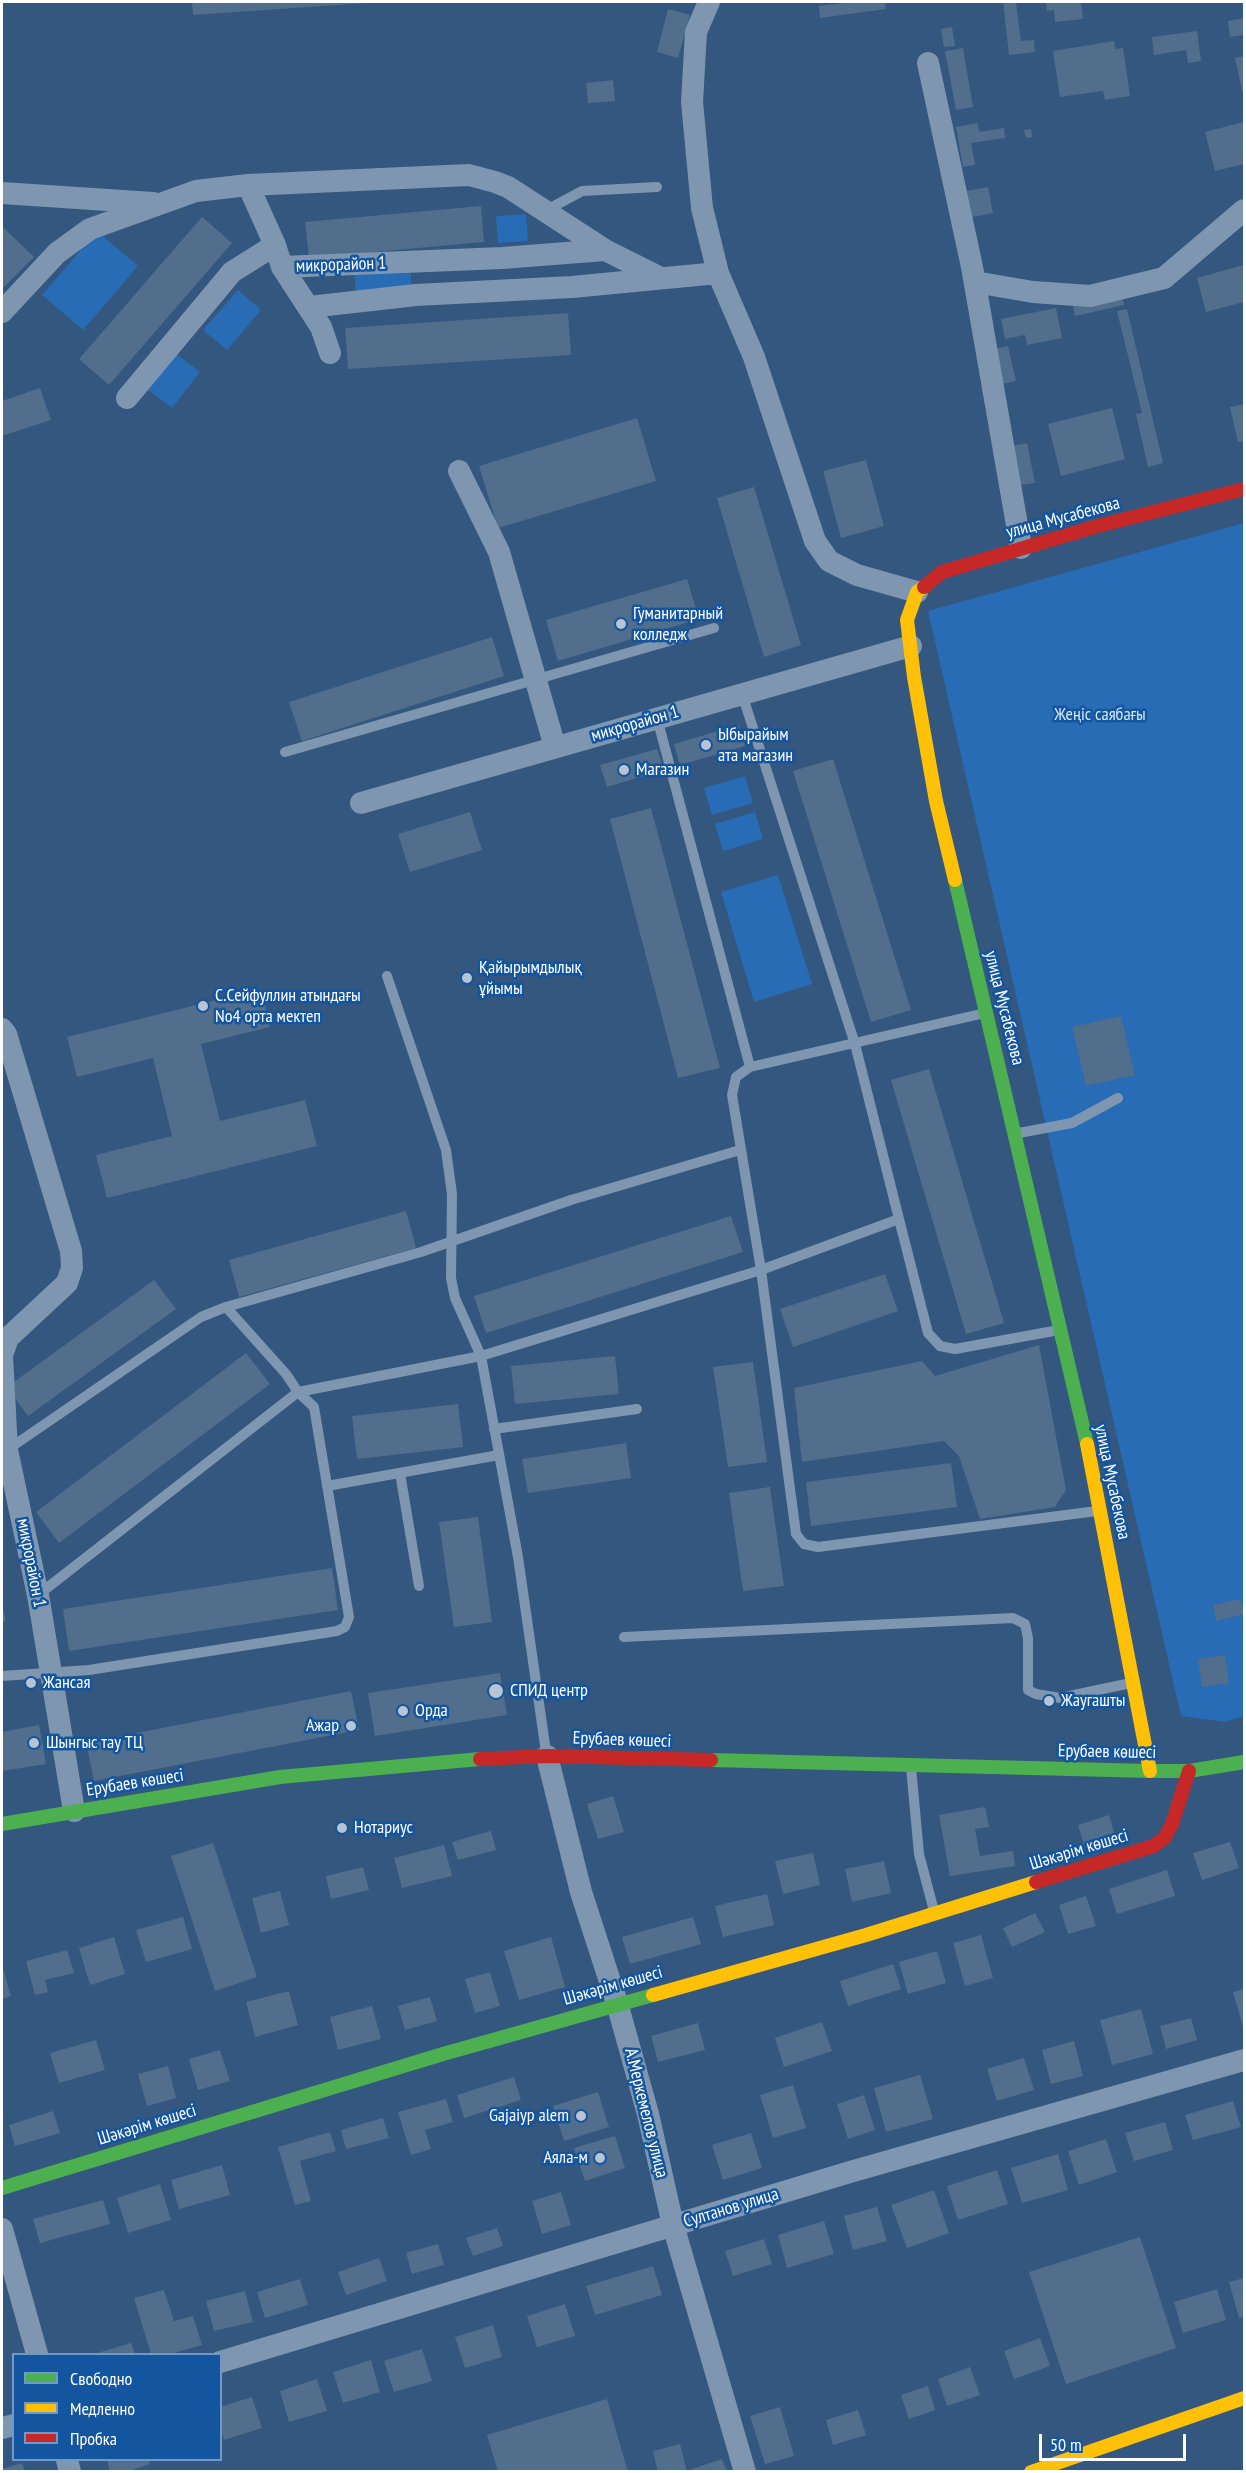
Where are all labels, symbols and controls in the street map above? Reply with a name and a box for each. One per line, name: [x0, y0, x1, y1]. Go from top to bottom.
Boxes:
street label: микрорайон 1: [295, 253, 387, 277]
street label: улица Мусабекова: [1004, 492, 1122, 544]
place label: Гуманитарный колледж: [633, 603, 723, 646]
marker: Гуманитарный колледж: [614, 617, 628, 631]
street label: микрорайон 1: [589, 701, 681, 747]
park label: Жеңіс саябағы: [1054, 704, 1146, 726]
place label: Ыбырайым ата магазин: [718, 724, 793, 766]
marker: Ыбырайым ата магазин: [699, 738, 713, 752]
place label: Магазин: [636, 759, 689, 781]
marker: Магазин: [617, 763, 631, 777]
street label: улица Мусабекова: [979, 949, 1029, 1067]
place label: Қайырымдылық ұйымы: [479, 957, 582, 1000]
marker: Қайырымдылық ұйымы: [460, 971, 474, 985]
place label: С.Сейфуллин атындағы No4 орта мектеп: [215, 985, 361, 1028]
marker: С.Сейфуллин атындағы No4 орта мектеп: [196, 999, 210, 1013]
street label: улица Мусабекова: [1089, 1423, 1135, 1541]
street label: микрорайон 1: [12, 1517, 50, 1609]
place label: Жансая: [43, 1672, 90, 1694]
marker: Жансая: [24, 1676, 38, 1690]
place label: СПИД центр: [510, 1680, 588, 1702]
marker: СПИД центр: [487, 1682, 505, 1700]
place label: Жаугашты: [1061, 1690, 1125, 1712]
marker: Жаугашты: [1042, 1694, 1056, 1708]
place label: Орда: [415, 1700, 448, 1722]
marker: Орда: [396, 1704, 410, 1718]
place label: Ажар: [306, 1715, 339, 1737]
marker: Ажар: [344, 1719, 358, 1733]
street label: Ерубаев көшесі: [572, 1727, 672, 1753]
place label: Шынгыс тау ТЦ: [46, 1732, 143, 1754]
marker: Шынгыс тау ТЦ: [27, 1736, 41, 1750]
street label: Ерубаев көшесі: [1058, 1740, 1156, 1764]
street label: Ерубаев көшесі: [85, 1765, 185, 1801]
place label: Нотариус: [354, 1817, 413, 1839]
marker: Нотариус: [335, 1821, 349, 1835]
street label: Шәкәрім көшесі: [1027, 1825, 1131, 1875]
street label: Шәкәрім көшесі: [561, 1962, 665, 2010]
street label: А.Меркемелов улица: [619, 2046, 673, 2180]
street label: Шәкәрім көшесі: [95, 2100, 199, 2150]
place label: Gajaiyp alem: [489, 2105, 569, 2127]
marker: Gajaiyp alem: [574, 2109, 588, 2123]
place label: Аяла-м: [543, 2147, 588, 2169]
marker: Аяла-м: [593, 2151, 607, 2165]
street label: Султанов улица: [681, 2183, 781, 2233]
legend: [12, 2353, 222, 2461]
text: Свободно: [70, 2367, 132, 2390]
text: Медленно: [70, 2397, 135, 2420]
scale bar: [1042, 2422, 1189, 2460]
text: Пробка: [70, 2427, 117, 2450]
text: 50 m: [1050, 2433, 1082, 2456]

